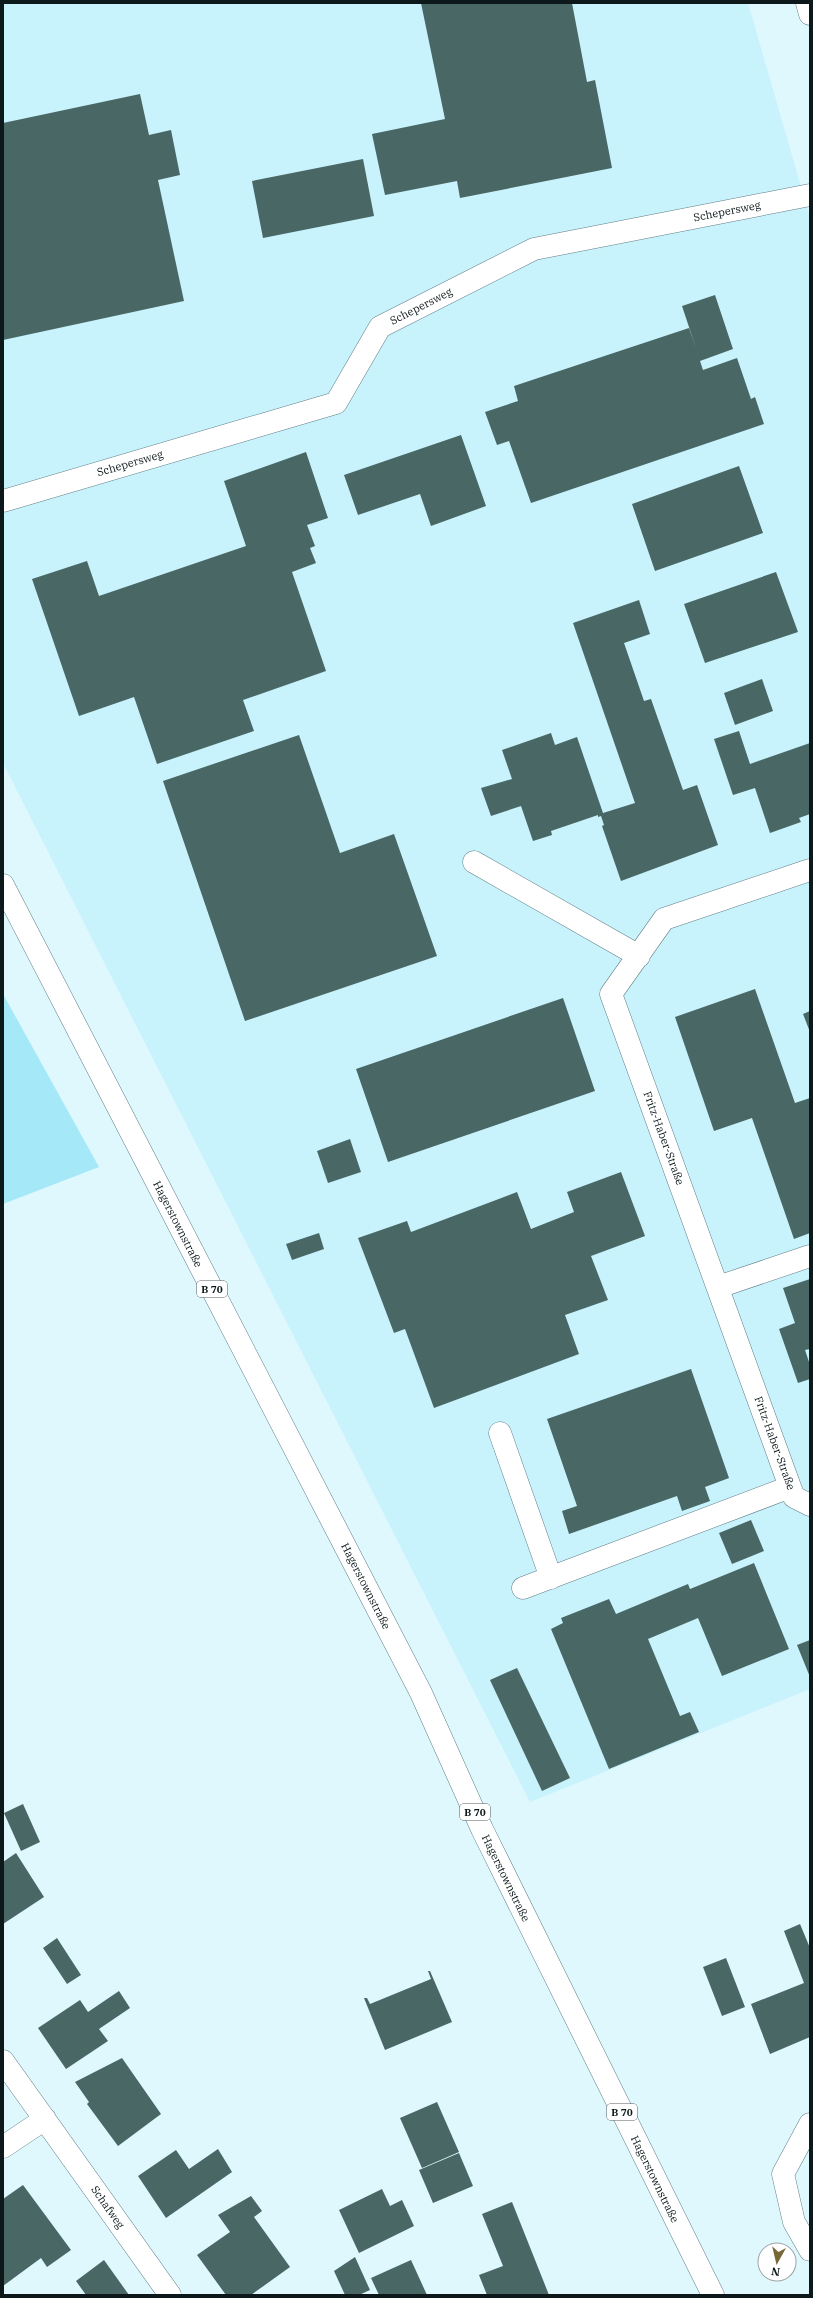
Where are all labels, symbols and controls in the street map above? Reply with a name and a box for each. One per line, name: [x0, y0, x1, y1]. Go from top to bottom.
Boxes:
street label: Schepersweg: [692, 198, 762, 224]
street label: Schepersweg: [387, 284, 455, 328]
street label: Schepersweg: [95, 447, 165, 479]
street label: Fritz-Haber-Straße: [641, 1089, 687, 1187]
street label: Hagerstownstraße: [150, 1178, 206, 1270]
road number: B 70: [197, 1281, 227, 1297]
street label: Fritz-Haber-Straße: [752, 1394, 798, 1492]
street label: Hagerstownstraße: [338, 1540, 394, 1632]
road number: B 70: [460, 1804, 490, 1820]
street label: Hagerstownstraße: [479, 1832, 533, 1924]
road number: B 70: [607, 2104, 637, 2120]
street label: Hagerstownstraße: [628, 2133, 682, 2225]
street label: Schafweg: [88, 2183, 128, 2231]
north arrow: [757, 2242, 797, 2282]
text: N: [770, 2264, 781, 2279]

